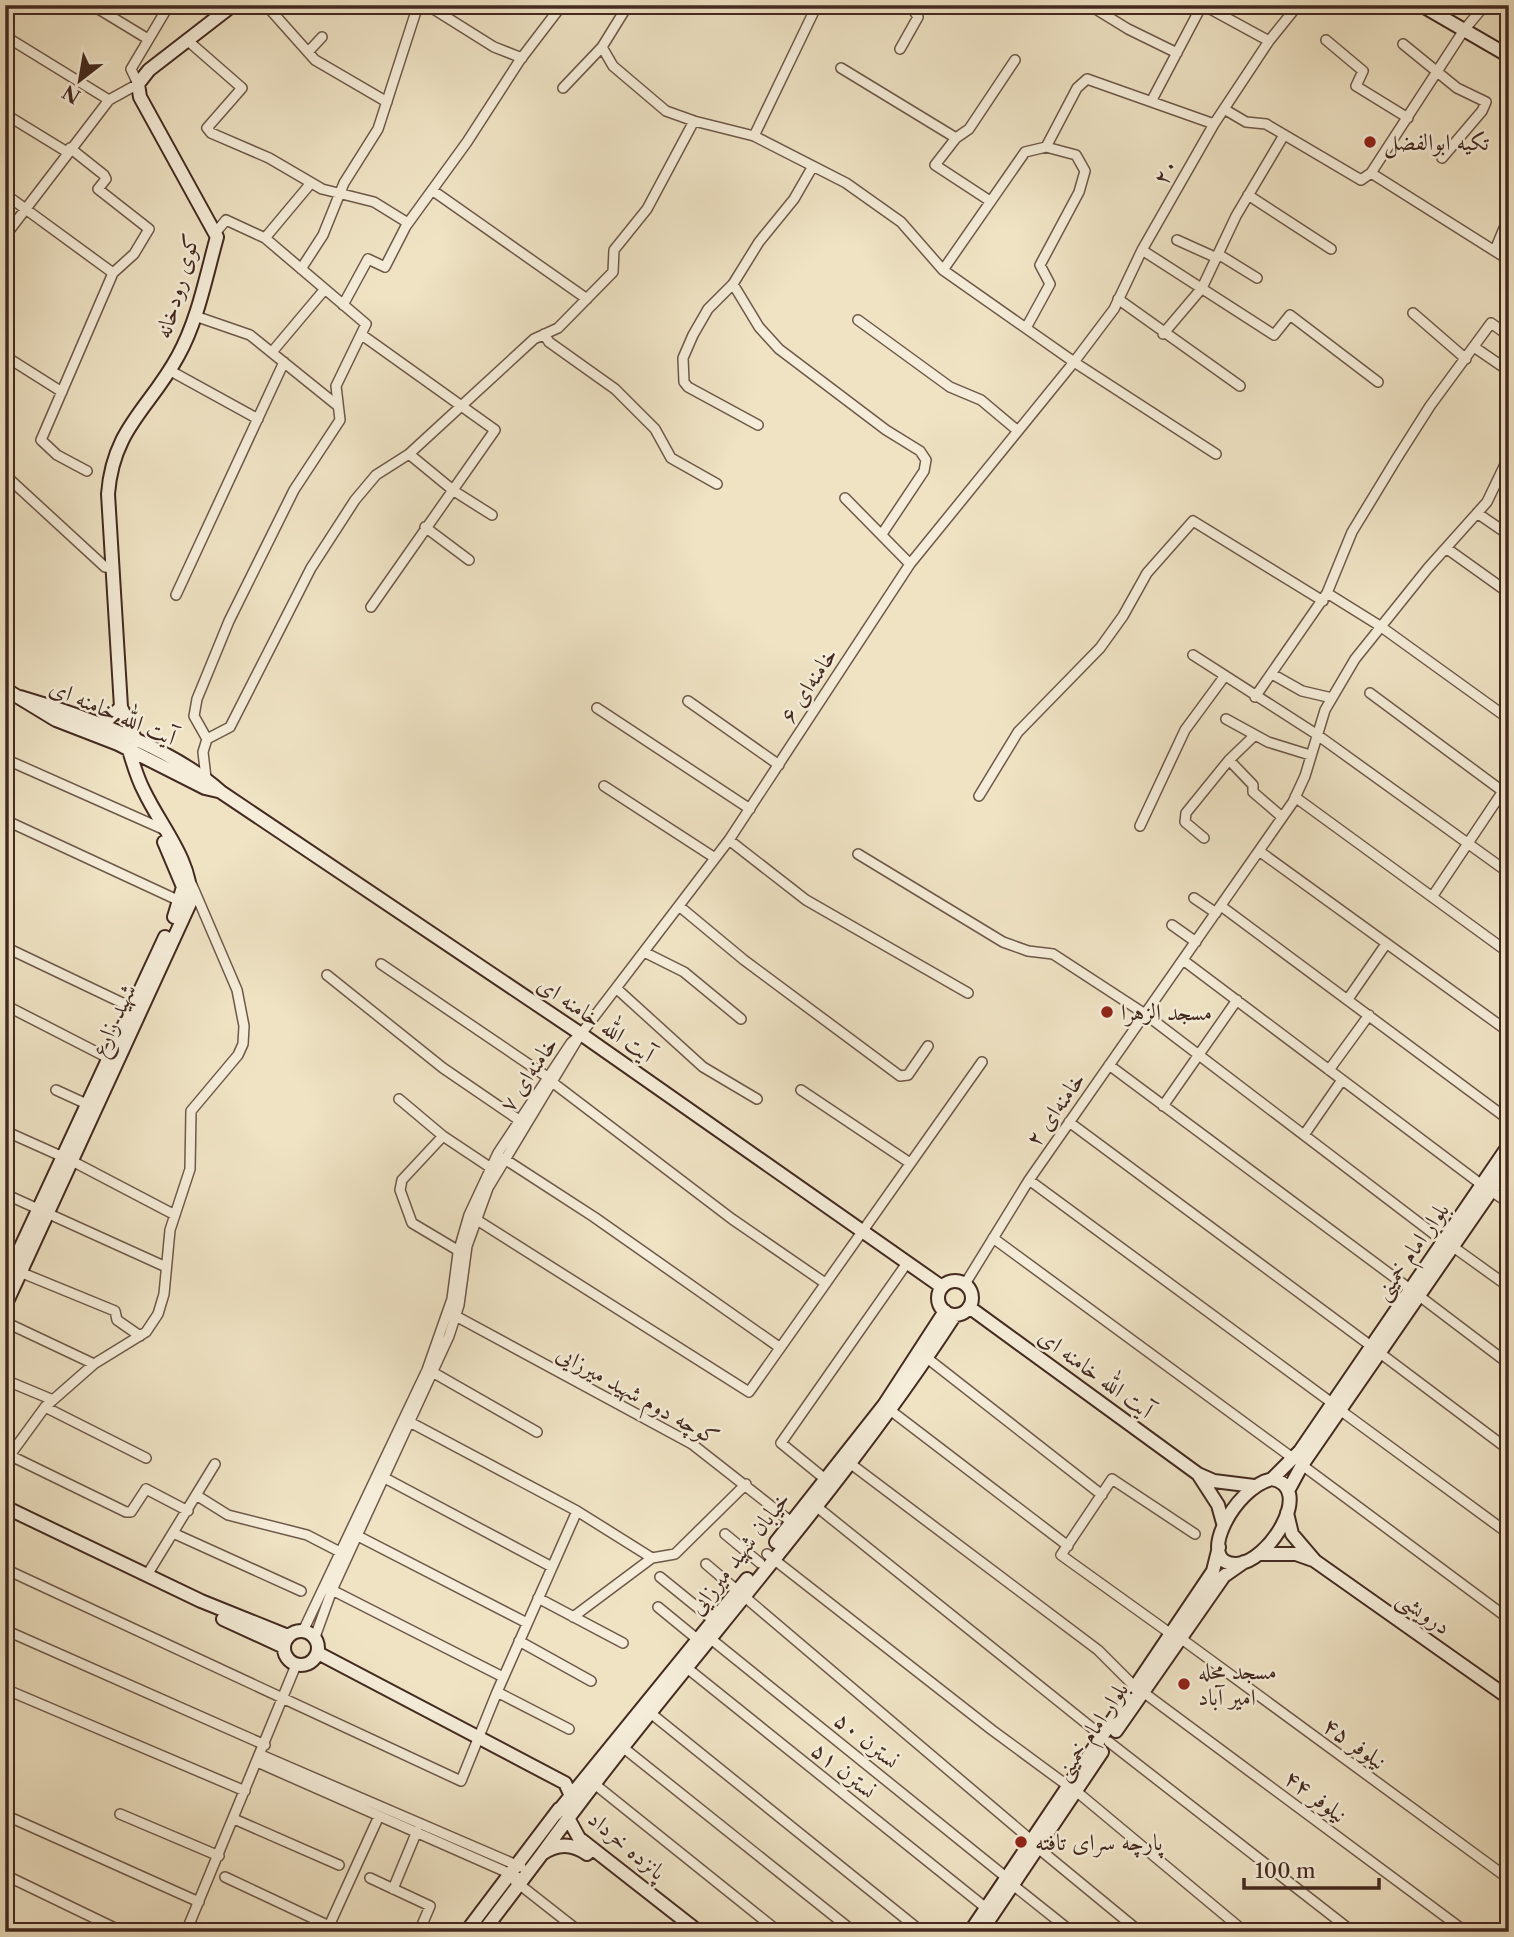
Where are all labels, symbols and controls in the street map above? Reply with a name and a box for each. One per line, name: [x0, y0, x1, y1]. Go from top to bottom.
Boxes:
north arrow: [46, 46, 116, 116]
text: N: [59, 80, 85, 108]
place label: تکیه ابوالفضل: [1384, 128, 1489, 159]
marker: تکیه ابوالفضل: [1362, 134, 1378, 150]
street label: ۲۰: [1146, 152, 1184, 190]
street label: کوی رودخانه: [149, 230, 206, 342]
street label: خامنه‌ای ۶: [773, 642, 843, 728]
street label: آیت الله خامنه ای: [45, 669, 185, 753]
street label: آیت الله خامنه ای: [532, 966, 664, 1071]
street label: شهید زارع: [84, 979, 147, 1063]
place label: مسجد الزهرا: [1121, 998, 1212, 1027]
marker: مسجد الزهرا: [1099, 1004, 1115, 1020]
street label: خامنه‌ای ۷: [493, 1031, 563, 1117]
street label: خامنه‌ای ۲: [1019, 1066, 1091, 1152]
street label: بلوار امام خمینی: [1367, 1197, 1460, 1309]
street label: آیت الله خامنه ای: [1033, 1319, 1164, 1427]
street label: کوچه دوم شهید میرزایی: [549, 1339, 724, 1457]
street label: خیابان شهید میرزایی: [682, 1486, 797, 1621]
street label: درویشی: [1390, 1584, 1456, 1643]
place label: مسجد محله امیر آباد: [1198, 1657, 1277, 1711]
street label: بلوار امام خمینی: [1048, 1676, 1139, 1789]
marker: مسجد محله امیر آباد: [1176, 1676, 1192, 1692]
street label: نسترن ۵۰: [829, 1705, 905, 1775]
street label: نیلوفر ۴۵: [1317, 1711, 1392, 1776]
street label: نسترن ۵۱: [806, 1735, 882, 1805]
street label: نیلوفر ۴۴: [1279, 1763, 1353, 1829]
street label: پانزده خرداد: [580, 1804, 673, 1889]
place label: پارچه سرای تافته: [1035, 1828, 1164, 1859]
marker: پارچه سرای تافته: [1013, 1834, 1029, 1850]
scale bar: [1244, 1846, 1379, 1890]
text: 100 m: [1255, 1858, 1316, 1883]

